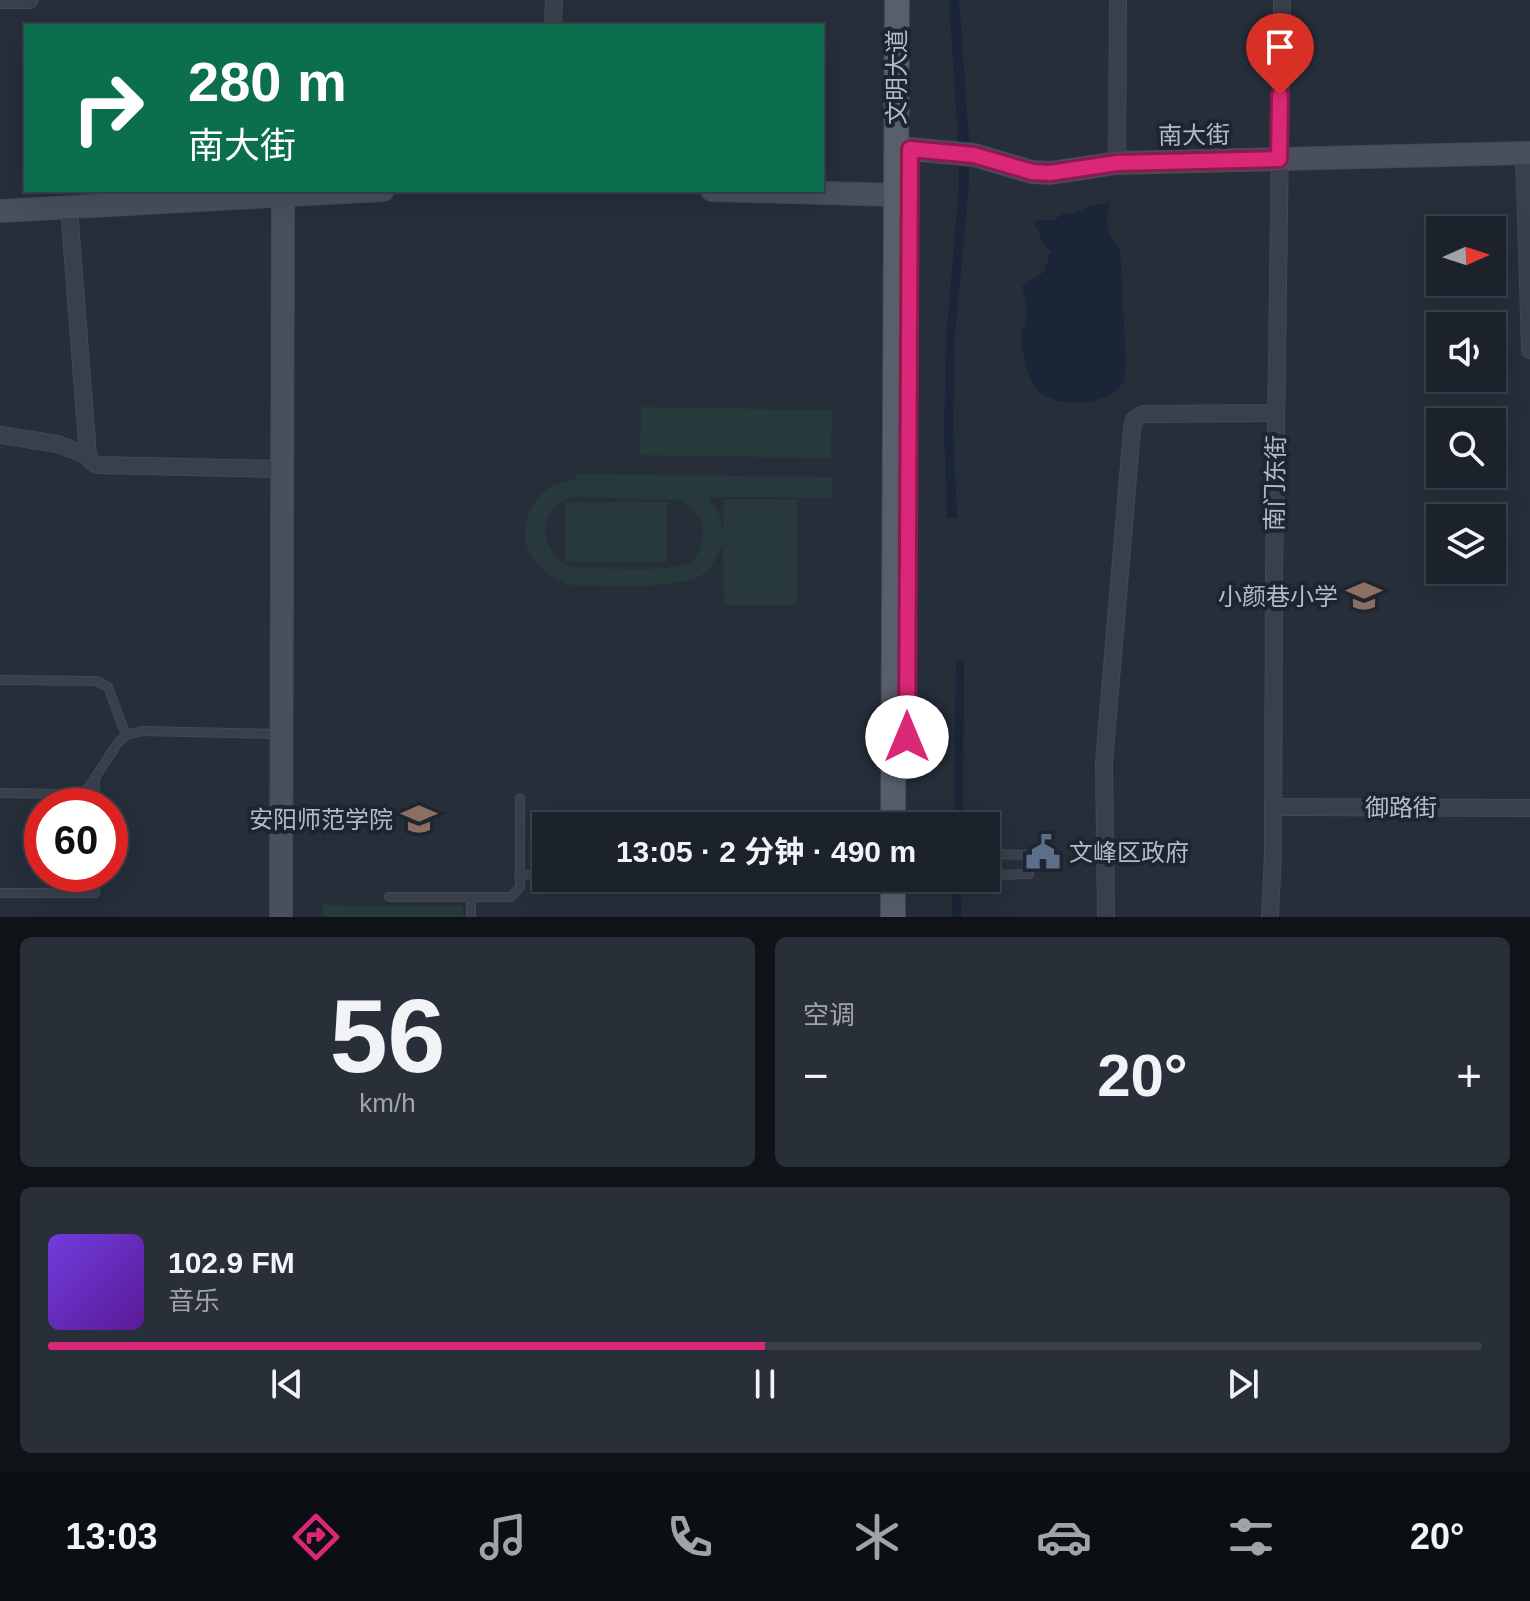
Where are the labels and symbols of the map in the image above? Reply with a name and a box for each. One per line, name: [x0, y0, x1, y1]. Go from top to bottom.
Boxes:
pin: [1246, 13, 1314, 95]
street label: 文明大道: [883, 29, 910, 125]
street label: 南大街: [1158, 121, 1230, 149]
north arrow: [1426, 216, 1506, 296]
street label: 南门东街: [1261, 435, 1289, 531]
school or university icon: 小颜巷小学: [1345, 577, 1383, 615]
place label: 小颜巷小学: [1218, 583, 1338, 610]
position arrow: [865, 695, 949, 779]
speed limit sign: 60: [24, 788, 128, 892]
street label: 御路街: [1365, 794, 1437, 821]
school or university icon: 安阳师范学院: [400, 800, 438, 838]
place label: 安阳师范学院: [249, 806, 393, 833]
public building icon: 文峰区政府: [1024, 833, 1062, 871]
place label: 文峰区政府: [1069, 839, 1189, 866]

